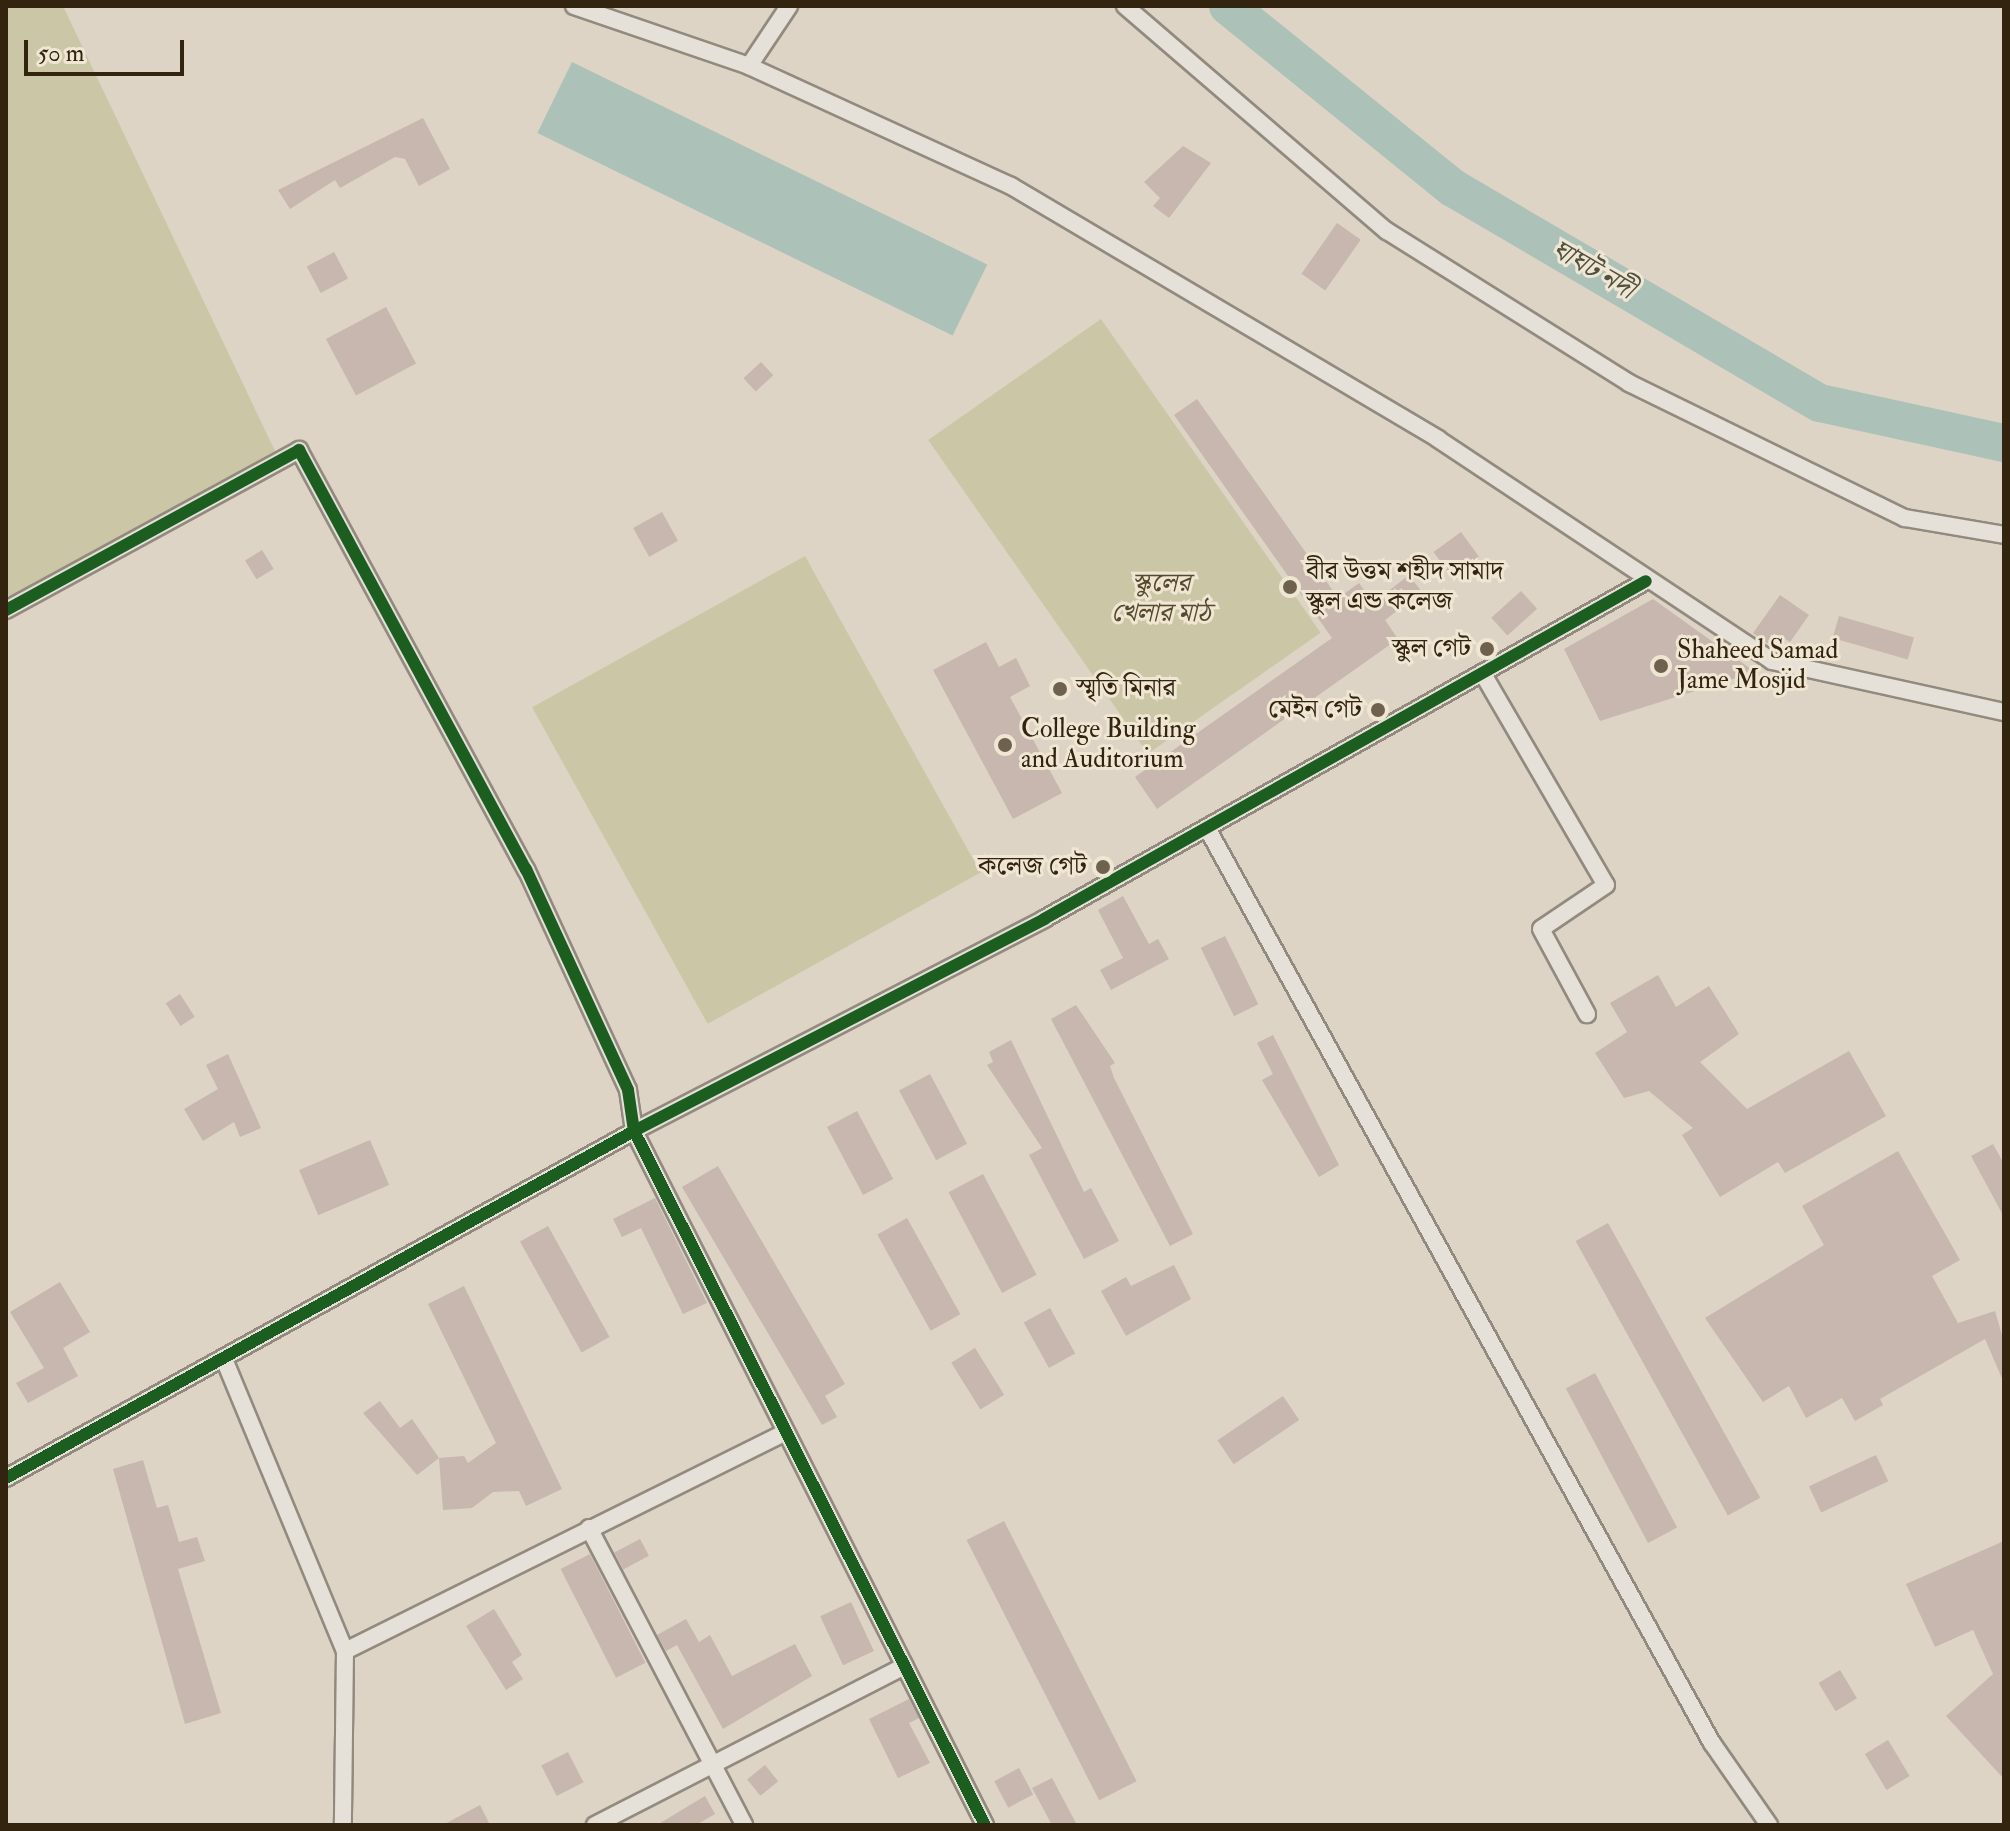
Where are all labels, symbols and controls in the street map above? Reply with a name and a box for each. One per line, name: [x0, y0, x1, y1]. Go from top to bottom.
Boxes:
scale bar: [28, 24, 188, 74]
text: 50 m: [38, 38, 84, 69]
water label: ঘাঘট নদী: [1546, 233, 1640, 307]
place label: বীর উত্তম শহীদ সামাদ স্কুল এন্ড কলেজ: [1306, 556, 1503, 618]
park label: স্কুলের খেলার মাঠ: [1111, 568, 1211, 630]
marker: বীর উত্তম শহীদ সামাদ স্কুল এন্ড কলেজ: [1281, 578, 1299, 596]
place label: স্কুল গেট: [1392, 633, 1471, 665]
place label: Shaheed Samad Jame Mosjid: [1677, 635, 1838, 696]
marker: স্কুল গেট: [1478, 640, 1496, 658]
marker: Shaheed Samad Jame Mosjid: [1652, 657, 1670, 675]
place label: স্মৃতি মিনার: [1076, 673, 1176, 705]
marker: স্মৃতি মিনার: [1051, 680, 1069, 698]
place label: মেইন গেট: [1268, 694, 1362, 726]
marker: মেইন গেট: [1369, 701, 1387, 719]
place label: College Building and Auditorium: [1021, 714, 1196, 776]
marker: College Building and Auditorium: [996, 736, 1014, 754]
place label: কলেজ গেট: [978, 851, 1087, 883]
marker: কলেজ গেট: [1094, 858, 1112, 876]

